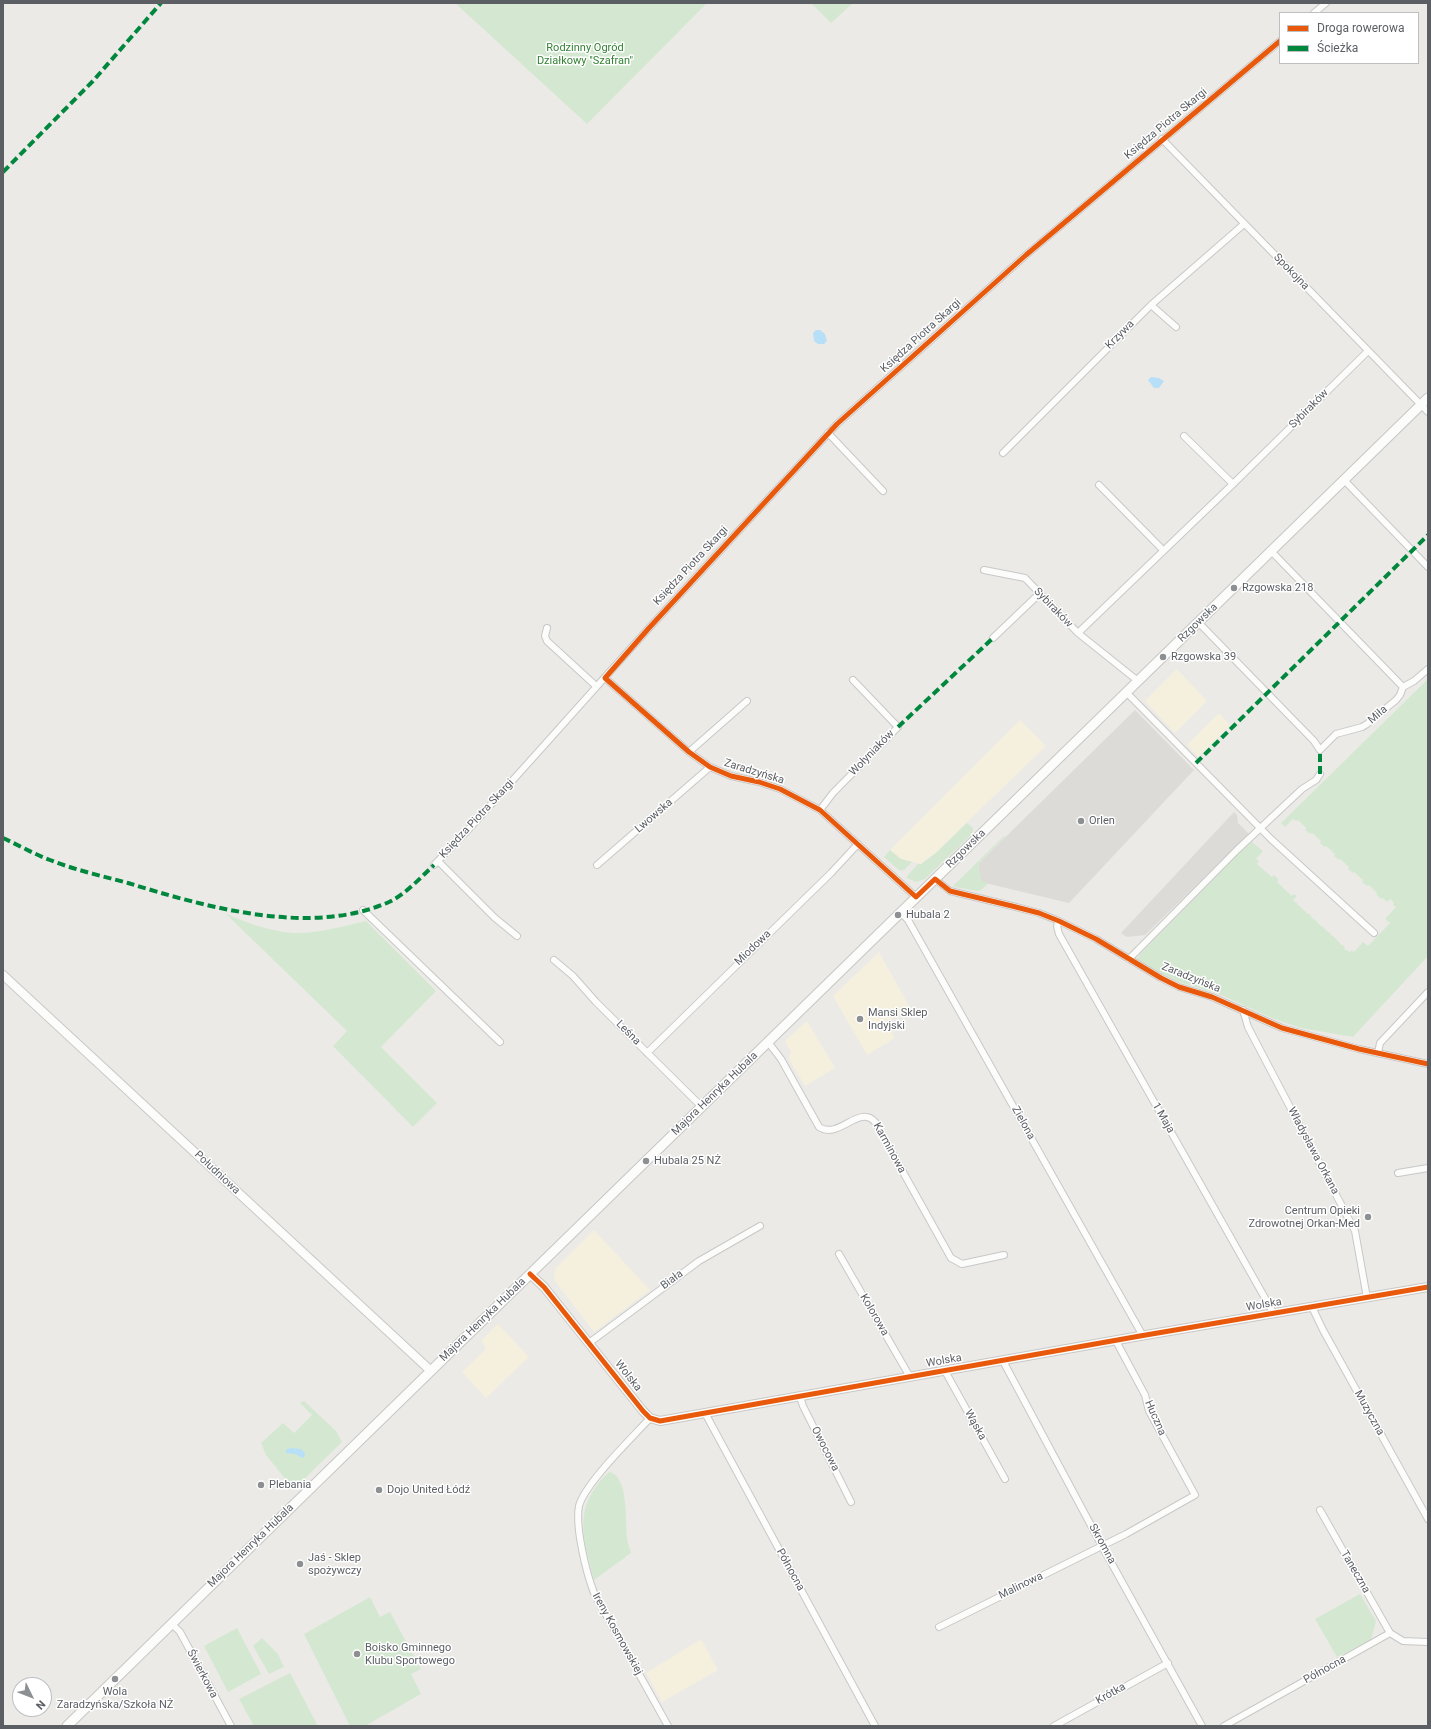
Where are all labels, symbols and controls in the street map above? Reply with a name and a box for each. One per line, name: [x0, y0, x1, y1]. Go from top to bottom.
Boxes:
legend: [1279, 12, 1419, 64]
text: Droga rowerowa: [1317, 21, 1404, 35]
park label: Rodzinny Ogród Działkowy "Szafran": [537, 41, 633, 67]
text: Ścieżka: [1317, 41, 1358, 55]
street label: Księdza Piotra Skargi: [1122, 86, 1210, 162]
street label: Spokojna: [1270, 251, 1312, 293]
street label: Księdza Piotra Skargi: [878, 296, 964, 376]
street label: Krzywa: [1103, 318, 1137, 352]
street label: Sybiraków: [1287, 387, 1331, 431]
street label: Księdza Piotra Skargi: [651, 524, 731, 608]
place label: Rzgowska 218: [1242, 581, 1313, 595]
marker: Rzgowska 218: [1229, 583, 1239, 593]
street label: Sybiraków: [1031, 585, 1075, 631]
street label: Rzgowska: [1175, 601, 1221, 645]
place label: Rzgowska 39: [1171, 650, 1236, 664]
marker: Rzgowska 39: [1158, 652, 1168, 662]
street label: Miła: [1366, 703, 1390, 727]
street label: Wołyniaków: [847, 727, 897, 779]
street label: Zaradzyńska: [722, 757, 786, 787]
street label: Księdza Piotra Skargi: [437, 777, 517, 861]
street label: Lwowska: [633, 796, 675, 836]
place label: Orlen: [1089, 814, 1115, 828]
marker: Orlen: [1076, 816, 1086, 826]
street label: Rzgowska: [943, 827, 989, 871]
place label: Hubala 2: [906, 908, 950, 922]
marker: Hubala 2: [893, 910, 903, 920]
street label: Miodowa: [732, 928, 774, 968]
street label: Zaradzyńska: [1160, 960, 1222, 996]
place label: Mansi Sklep Indyjski: [868, 1006, 928, 1032]
marker: Mansi Sklep Indyjski: [855, 1014, 865, 1024]
street label: Leśna: [613, 1018, 643, 1048]
street label: Majora Henryka Hubala: [669, 1049, 761, 1139]
street label: 1 Maja: [1149, 1100, 1177, 1136]
street label: Zielona: [1008, 1104, 1038, 1142]
street label: Władysława Orkana: [1284, 1105, 1342, 1197]
street label: Karminowa: [870, 1121, 908, 1175]
street label: Południowa: [191, 1149, 243, 1197]
place label: Hubala 25 NŻ: [654, 1154, 721, 1168]
marker: Hubala 25 NŻ: [641, 1156, 651, 1166]
place label: Centrum Opieki Zdrowotnej Orkan-Med: [1248, 1204, 1360, 1230]
marker: Centrum Opieki Zdrowotnej Orkan-Med: [1363, 1212, 1373, 1222]
street label: Biała: [658, 1267, 686, 1293]
street label: Majora Henryka Hubala: [437, 1275, 529, 1365]
street label: Kolorowa: [857, 1292, 891, 1338]
street label: Wolska: [1245, 1295, 1283, 1315]
street label: Wolska: [925, 1351, 963, 1371]
street label: Wolska: [612, 1358, 644, 1394]
street label: Muzyczna: [1351, 1388, 1387, 1438]
street label: Huczna: [1141, 1398, 1169, 1438]
street label: Wąska: [961, 1407, 989, 1443]
street label: Owocowa: [808, 1424, 842, 1474]
place label: Plebania: [269, 1478, 311, 1492]
marker: Plebania: [256, 1480, 266, 1490]
place label: Dojo United Łódź: [387, 1483, 470, 1497]
marker: Dojo United Łódź: [374, 1485, 384, 1495]
street label: Majora Henryka Hubala: [205, 1501, 297, 1591]
street label: Skromna: [1086, 1522, 1118, 1566]
street label: Północna: [773, 1547, 807, 1593]
street label: Taneczna: [1338, 1548, 1372, 1596]
place label: Jaś - Sklep spożywczy: [308, 1551, 361, 1577]
marker: Jaś - Sklep spożywczy: [295, 1559, 305, 1569]
street label: Malinowa: [997, 1570, 1045, 1602]
street label: Ireny Kosmowskiej: [589, 1591, 645, 1677]
place label: Boisko Gminnego Klubu Sportowego: [365, 1641, 455, 1667]
street label: Świerkowa: [184, 1647, 220, 1701]
marker: Boisko Gminnego Klubu Sportowego: [352, 1649, 362, 1659]
street label: Północna: [1302, 1653, 1348, 1687]
marker: Wola Zaradzyńska/Szkoła NŻ: [110, 1674, 120, 1684]
north arrow: [12, 1677, 52, 1717]
street label: Krótka: [1094, 1680, 1128, 1708]
place label: Wola Zaradzyńska/Szkoła NŻ: [57, 1685, 173, 1711]
text: N: [33, 1698, 48, 1712]

